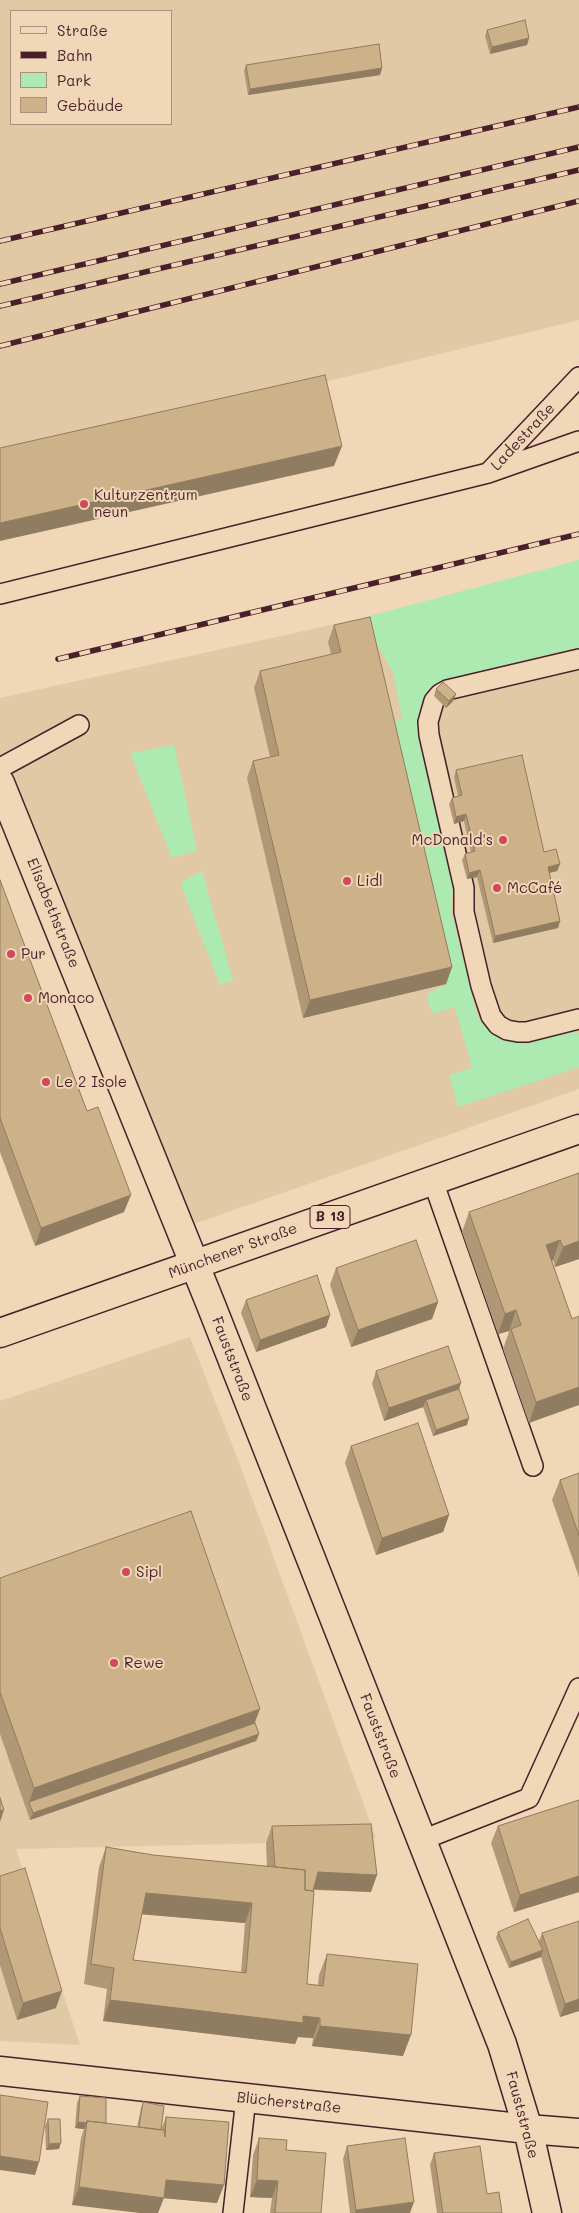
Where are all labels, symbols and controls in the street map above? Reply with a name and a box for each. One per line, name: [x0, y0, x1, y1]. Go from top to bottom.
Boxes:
legend: [10, 10, 172, 125]
text: Straße: [57, 20, 108, 40]
text: Bahn: [57, 45, 92, 65]
text: Park: [57, 70, 91, 90]
text: Gebäude: [57, 95, 123, 115]
street label: Ladestraße: [487, 400, 559, 474]
place label: Kulturzentrum neun: [94, 486, 198, 521]
marker: Kulturzentrum neun: [78, 498, 90, 510]
place label: McDonald's: [411, 831, 493, 849]
marker: McDonald's: [497, 834, 509, 846]
street label: Elisabethstraße: [23, 855, 83, 971]
place label: Lidl: [357, 872, 383, 890]
marker: Lidl: [341, 875, 353, 887]
place label: McCafé: [507, 879, 562, 897]
marker: McCafé: [491, 882, 503, 894]
place label: Pur: [21, 945, 46, 963]
marker: Pur: [5, 948, 17, 960]
place label: Monaco: [38, 989, 94, 1007]
marker: Monaco: [22, 992, 34, 1004]
place label: Le 2 Isole: [56, 1073, 127, 1091]
marker: Le 2 Isole: [40, 1076, 52, 1088]
road number: B 13: [310, 1206, 350, 1228]
street label: Münchener Straße: [166, 1219, 300, 1283]
street label: Fauststraße: [208, 1314, 256, 1404]
place label: Sipl: [136, 1563, 162, 1581]
marker: Sipl: [120, 1566, 132, 1578]
place label: Rewe: [124, 1654, 164, 1672]
marker: Rewe: [108, 1657, 120, 1669]
street label: Fauststraße: [356, 1691, 404, 1781]
street label: Fauststraße: [502, 2070, 542, 2160]
street label: Blücherstraße: [236, 2089, 342, 2117]

